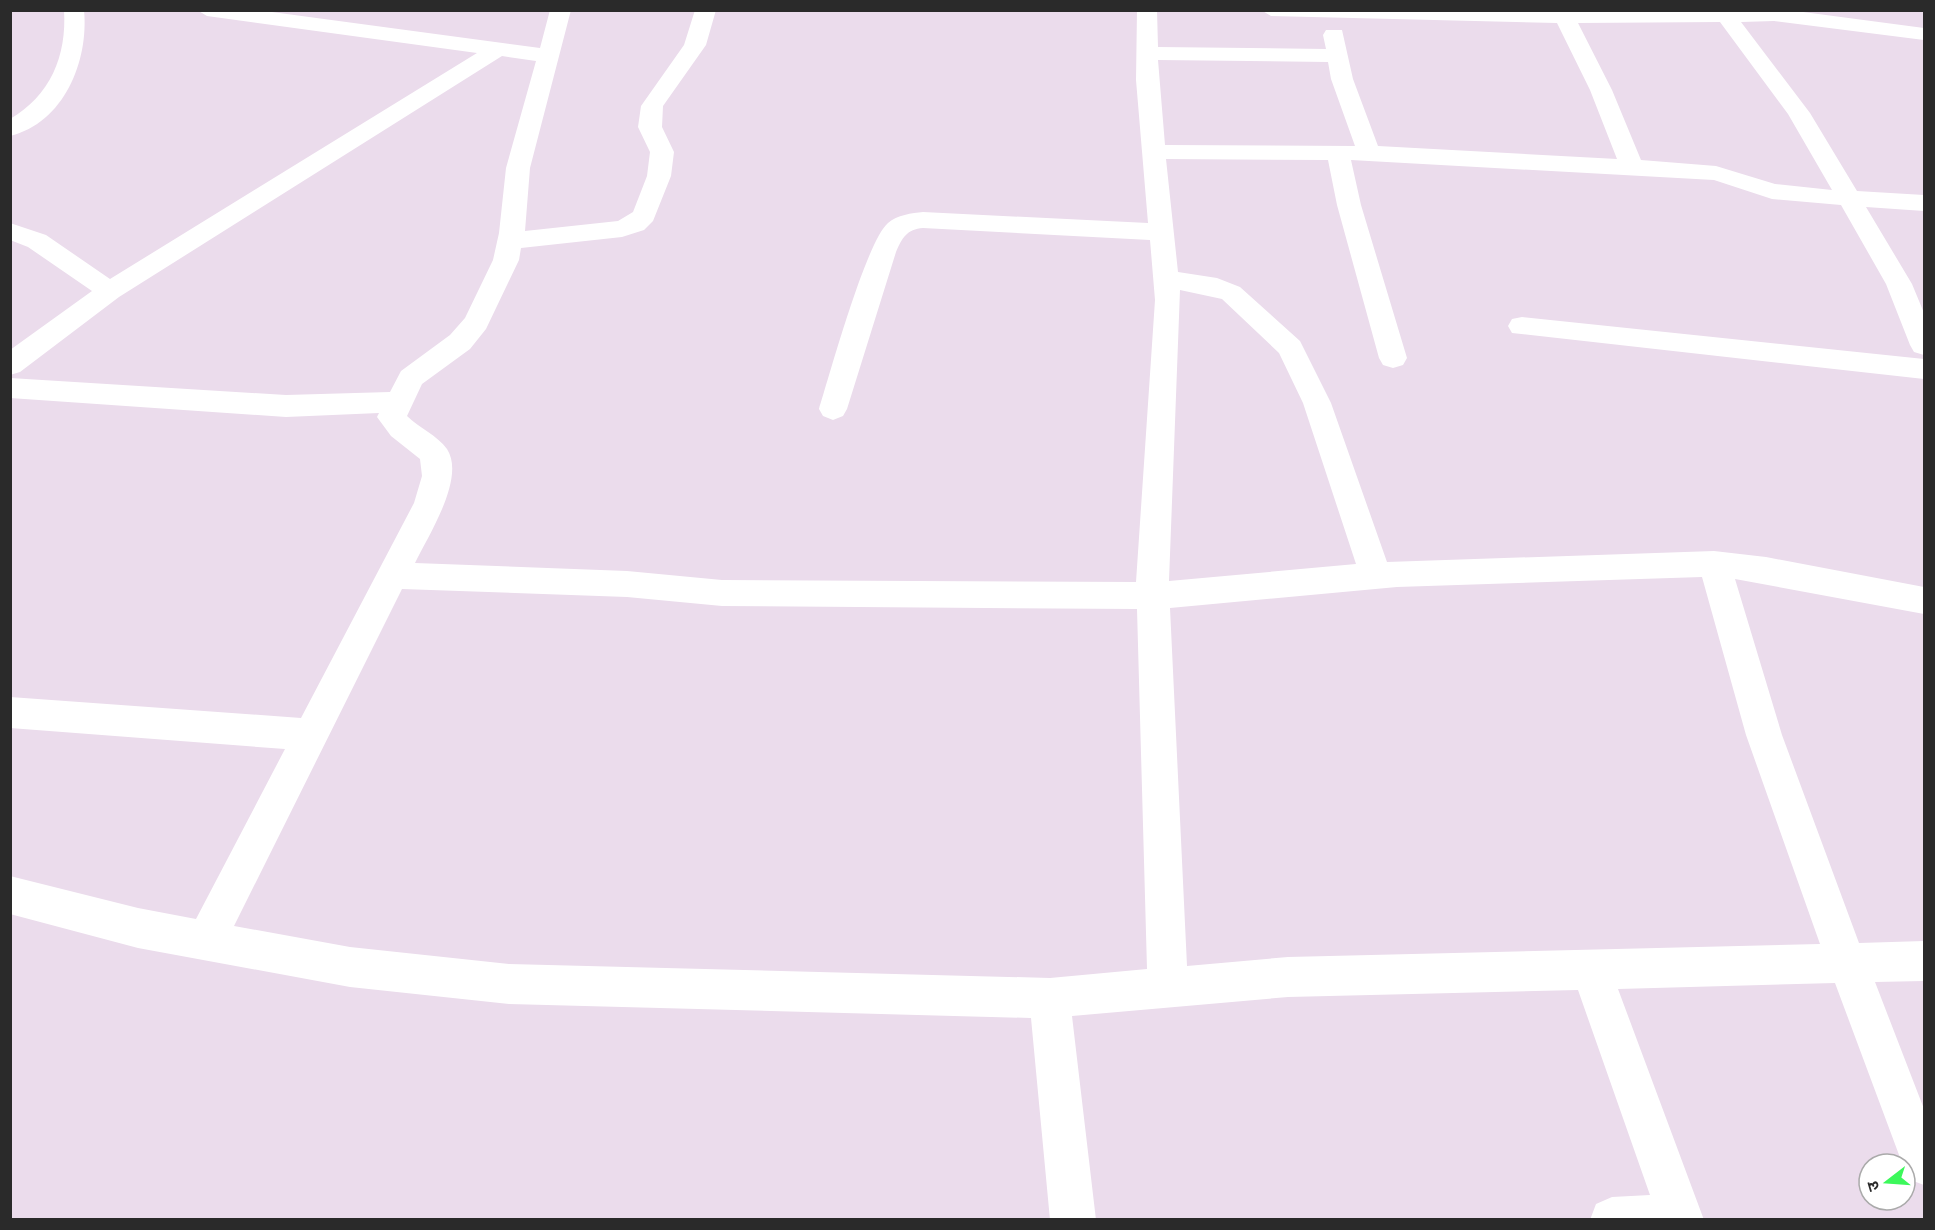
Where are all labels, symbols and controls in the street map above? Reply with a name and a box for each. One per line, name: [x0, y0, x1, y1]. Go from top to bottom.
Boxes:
north arrow: [1857, 1152, 1917, 1212]
text: उ: [1862, 1179, 1883, 1193]

